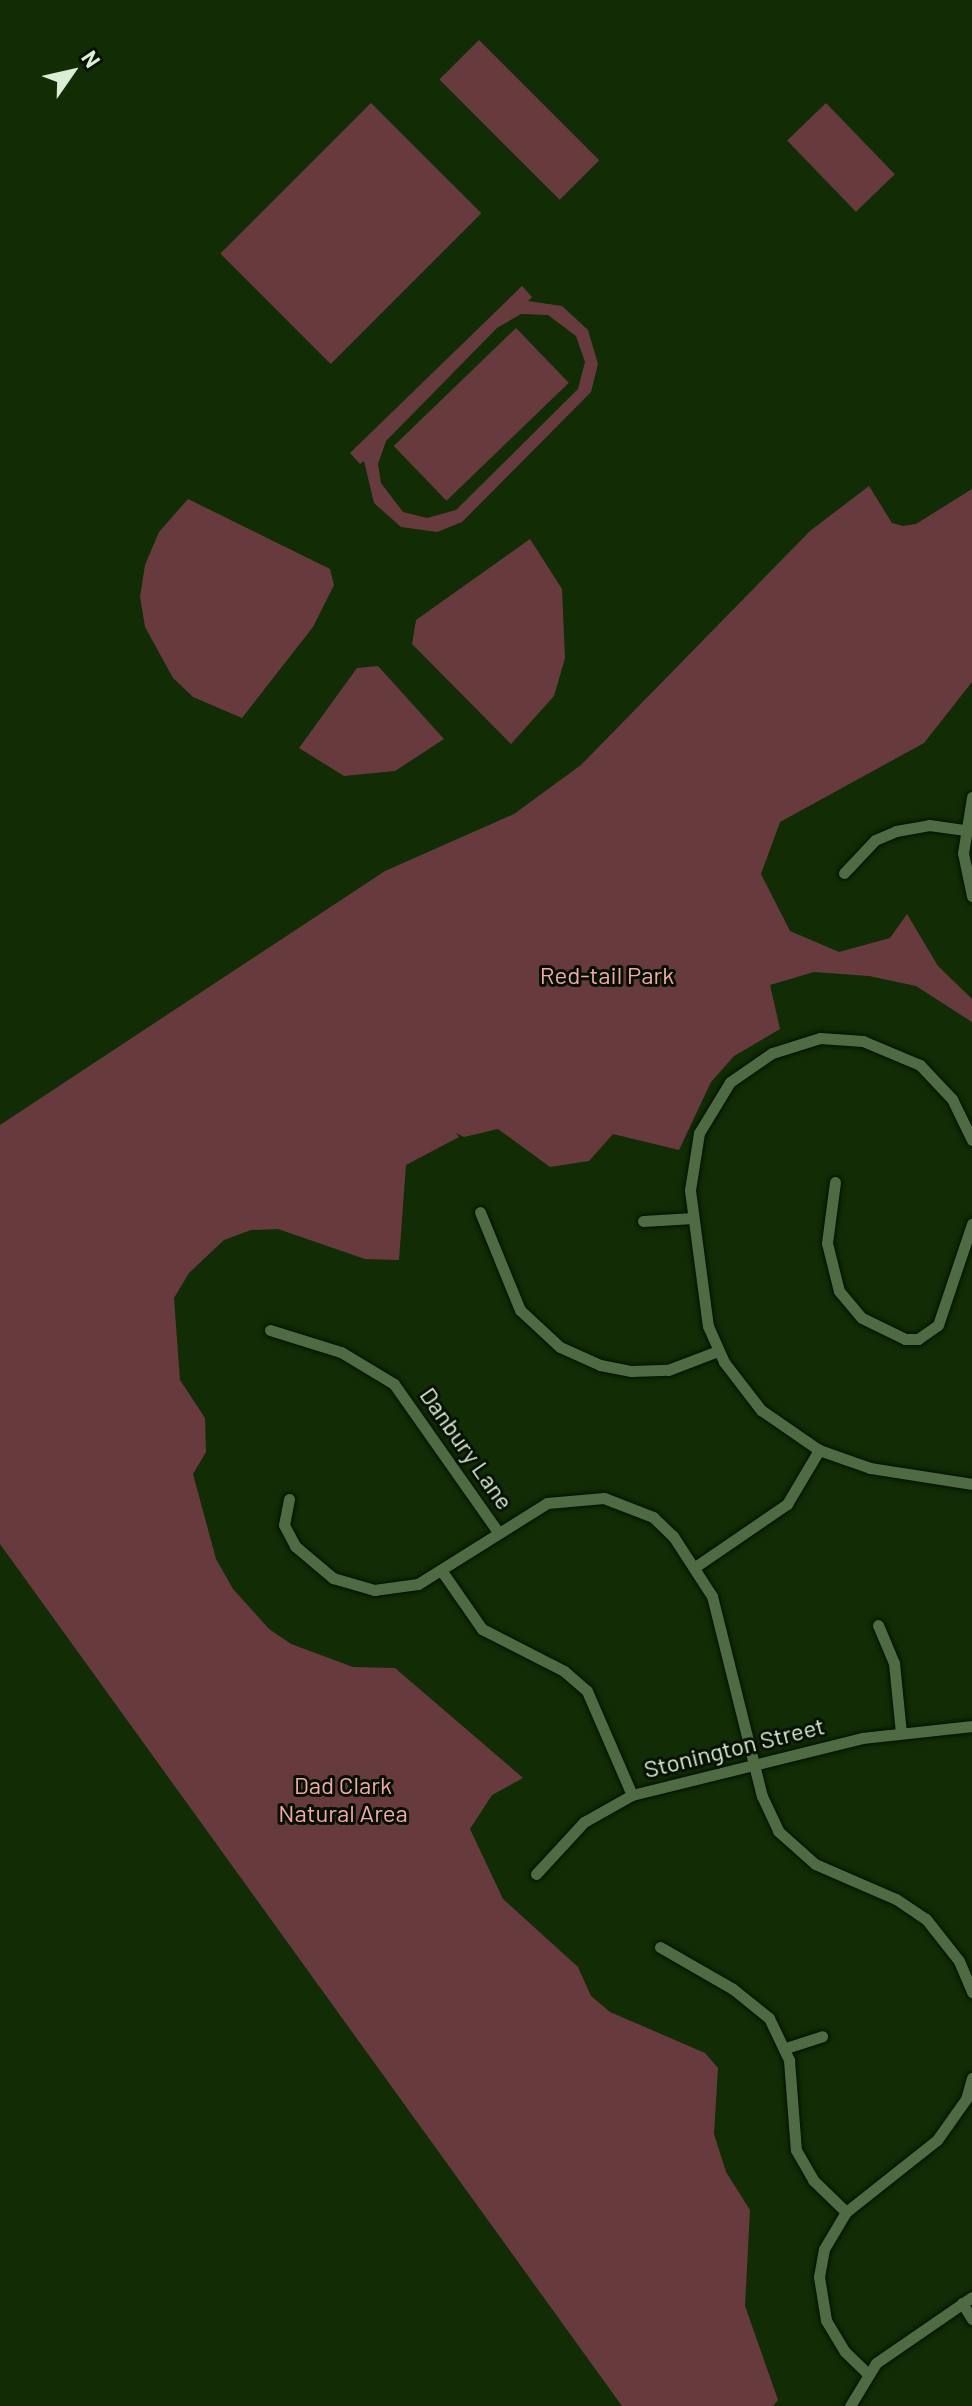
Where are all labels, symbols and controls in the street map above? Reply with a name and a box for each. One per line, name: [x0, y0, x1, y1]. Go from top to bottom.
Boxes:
north arrow: [32, 32, 112, 112]
text: N: [77, 45, 107, 72]
park label: Red-tail Park: [540, 961, 674, 989]
street label: Danbury Lane: [414, 1381, 520, 1515]
street label: Stonington Street: [641, 1711, 827, 1783]
park label: Dad Clark Natural Area: [278, 1771, 408, 1827]

